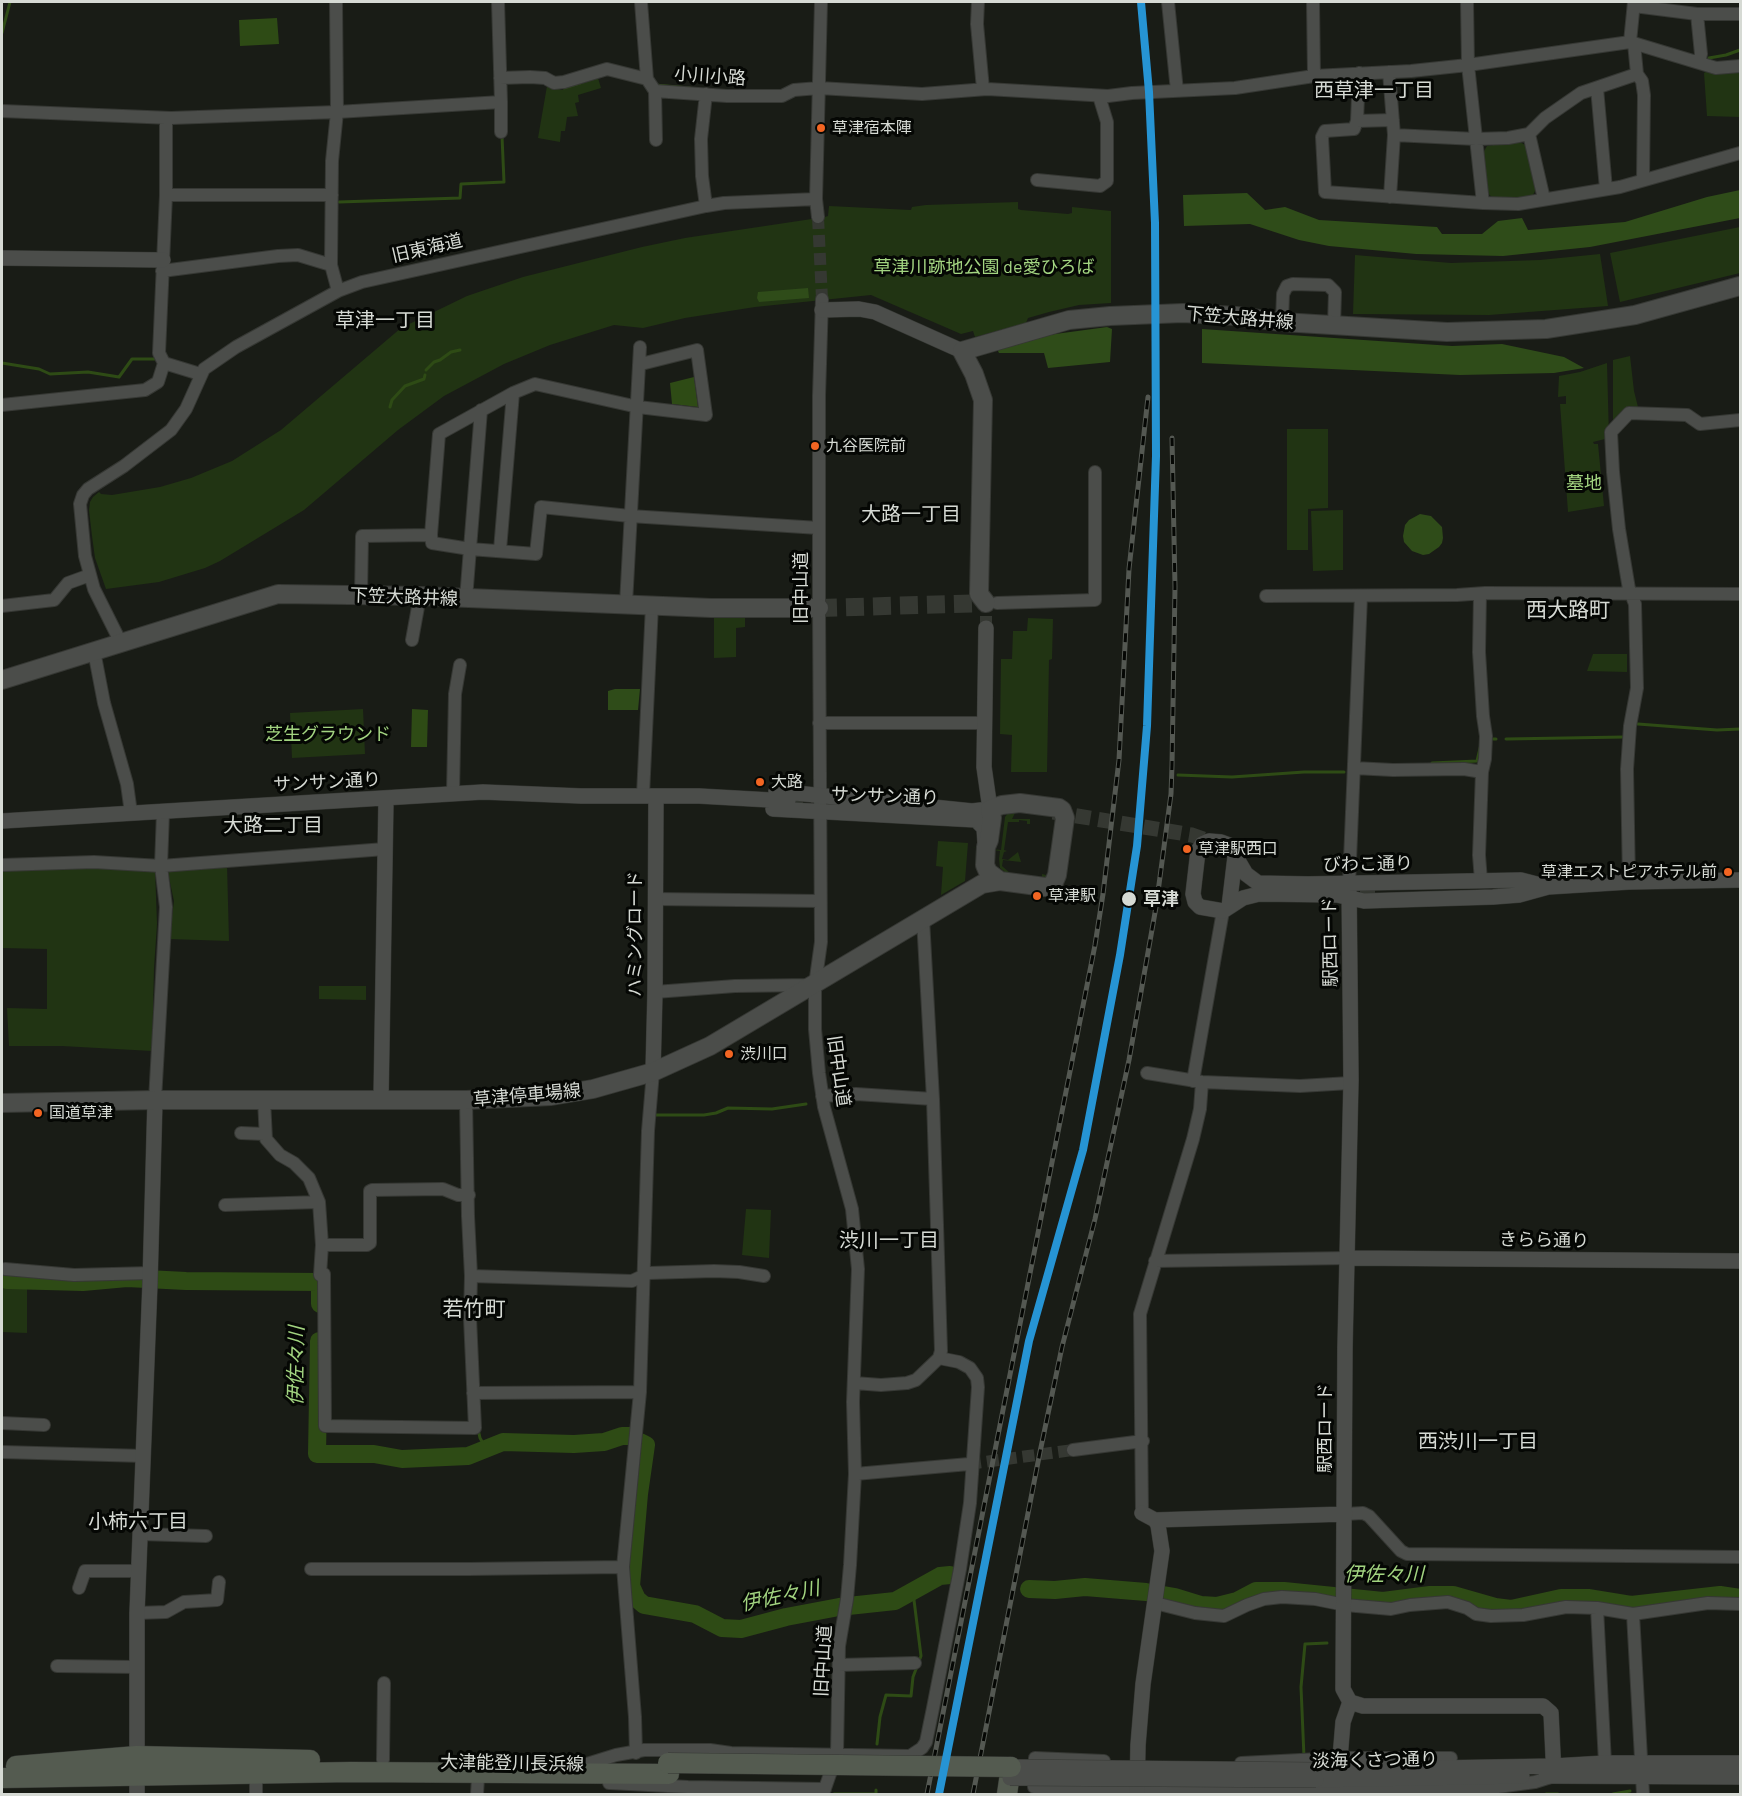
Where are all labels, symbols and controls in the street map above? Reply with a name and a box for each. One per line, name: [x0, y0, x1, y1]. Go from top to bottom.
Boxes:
street label: 小川小路: [673, 63, 747, 89]
district label: 西草津一丁目: [1314, 78, 1434, 102]
place label: 草津宿本陣: [832, 118, 912, 138]
marker: 草津宿本陣: [815, 122, 827, 134]
street label: 旧東海道: [389, 229, 465, 267]
park label: 草津川跡地公園 de愛ひろば: [873, 256, 1095, 278]
street label: 下笠大路井線: [1185, 303, 1295, 333]
district label: 草津一丁目: [335, 308, 435, 332]
place label: 九谷医院前: [826, 436, 906, 456]
marker: 九谷医院前: [809, 440, 821, 452]
park label: 墓地: [1566, 472, 1602, 494]
district label: 大路一丁目: [861, 502, 961, 526]
street label: 旧中山道: [790, 552, 812, 624]
street label: 下笠大路井線: [350, 584, 458, 610]
district label: 西大路町: [1526, 597, 1610, 623]
park label: 芝生グラウンド: [265, 723, 391, 745]
street label: サンサン通り: [273, 768, 381, 796]
place label: 大路: [771, 772, 803, 792]
marker: 大路: [754, 776, 766, 788]
street label: サンサン通り: [831, 783, 939, 809]
district label: 大路二丁目: [223, 813, 323, 837]
place label: 草津駅西口: [1198, 839, 1278, 859]
marker: 草津駅西口: [1181, 843, 1193, 855]
street label: びわこ通り: [1323, 852, 1413, 876]
place label: 草津エストピアホテル前: [1541, 862, 1717, 882]
marker: 草津エストピアホテル前: [1722, 866, 1734, 878]
street label: ハミングロード: [624, 871, 646, 997]
place label: 草津駅: [1048, 886, 1096, 906]
place label: 草津: [1143, 888, 1179, 910]
marker: 草津駅: [1031, 890, 1043, 902]
marker: 草津: [1120, 890, 1138, 908]
street label: 駅西ロード: [1318, 897, 1342, 987]
street label: 旧中山道: [823, 1034, 855, 1108]
place label: 渋川口: [740, 1044, 788, 1064]
marker: 渋川口: [723, 1048, 735, 1060]
street label: 草津停車場線: [472, 1080, 582, 1110]
place label: 国道草津: [49, 1103, 113, 1123]
marker: 国道草津: [32, 1107, 44, 1119]
district label: 渋川一丁目: [839, 1228, 939, 1252]
street label: きらら通り: [1499, 1228, 1589, 1252]
district label: 若竹町: [443, 1296, 505, 1322]
water label: 伊佐々川: [283, 1326, 309, 1406]
street label: 駅西ロード: [1314, 1383, 1336, 1473]
district label: 西渋川一丁目: [1418, 1429, 1538, 1453]
district label: 小柿六丁目: [88, 1509, 188, 1533]
water label: 伊佐々川: [1344, 1562, 1424, 1586]
water label: 伊佐々川: [738, 1576, 822, 1616]
street label: 旧中山道: [810, 1624, 836, 1698]
street label: 淡海くさつ通り: [1312, 1748, 1438, 1772]
street label: 大津能登川長浜線: [440, 1751, 584, 1775]

